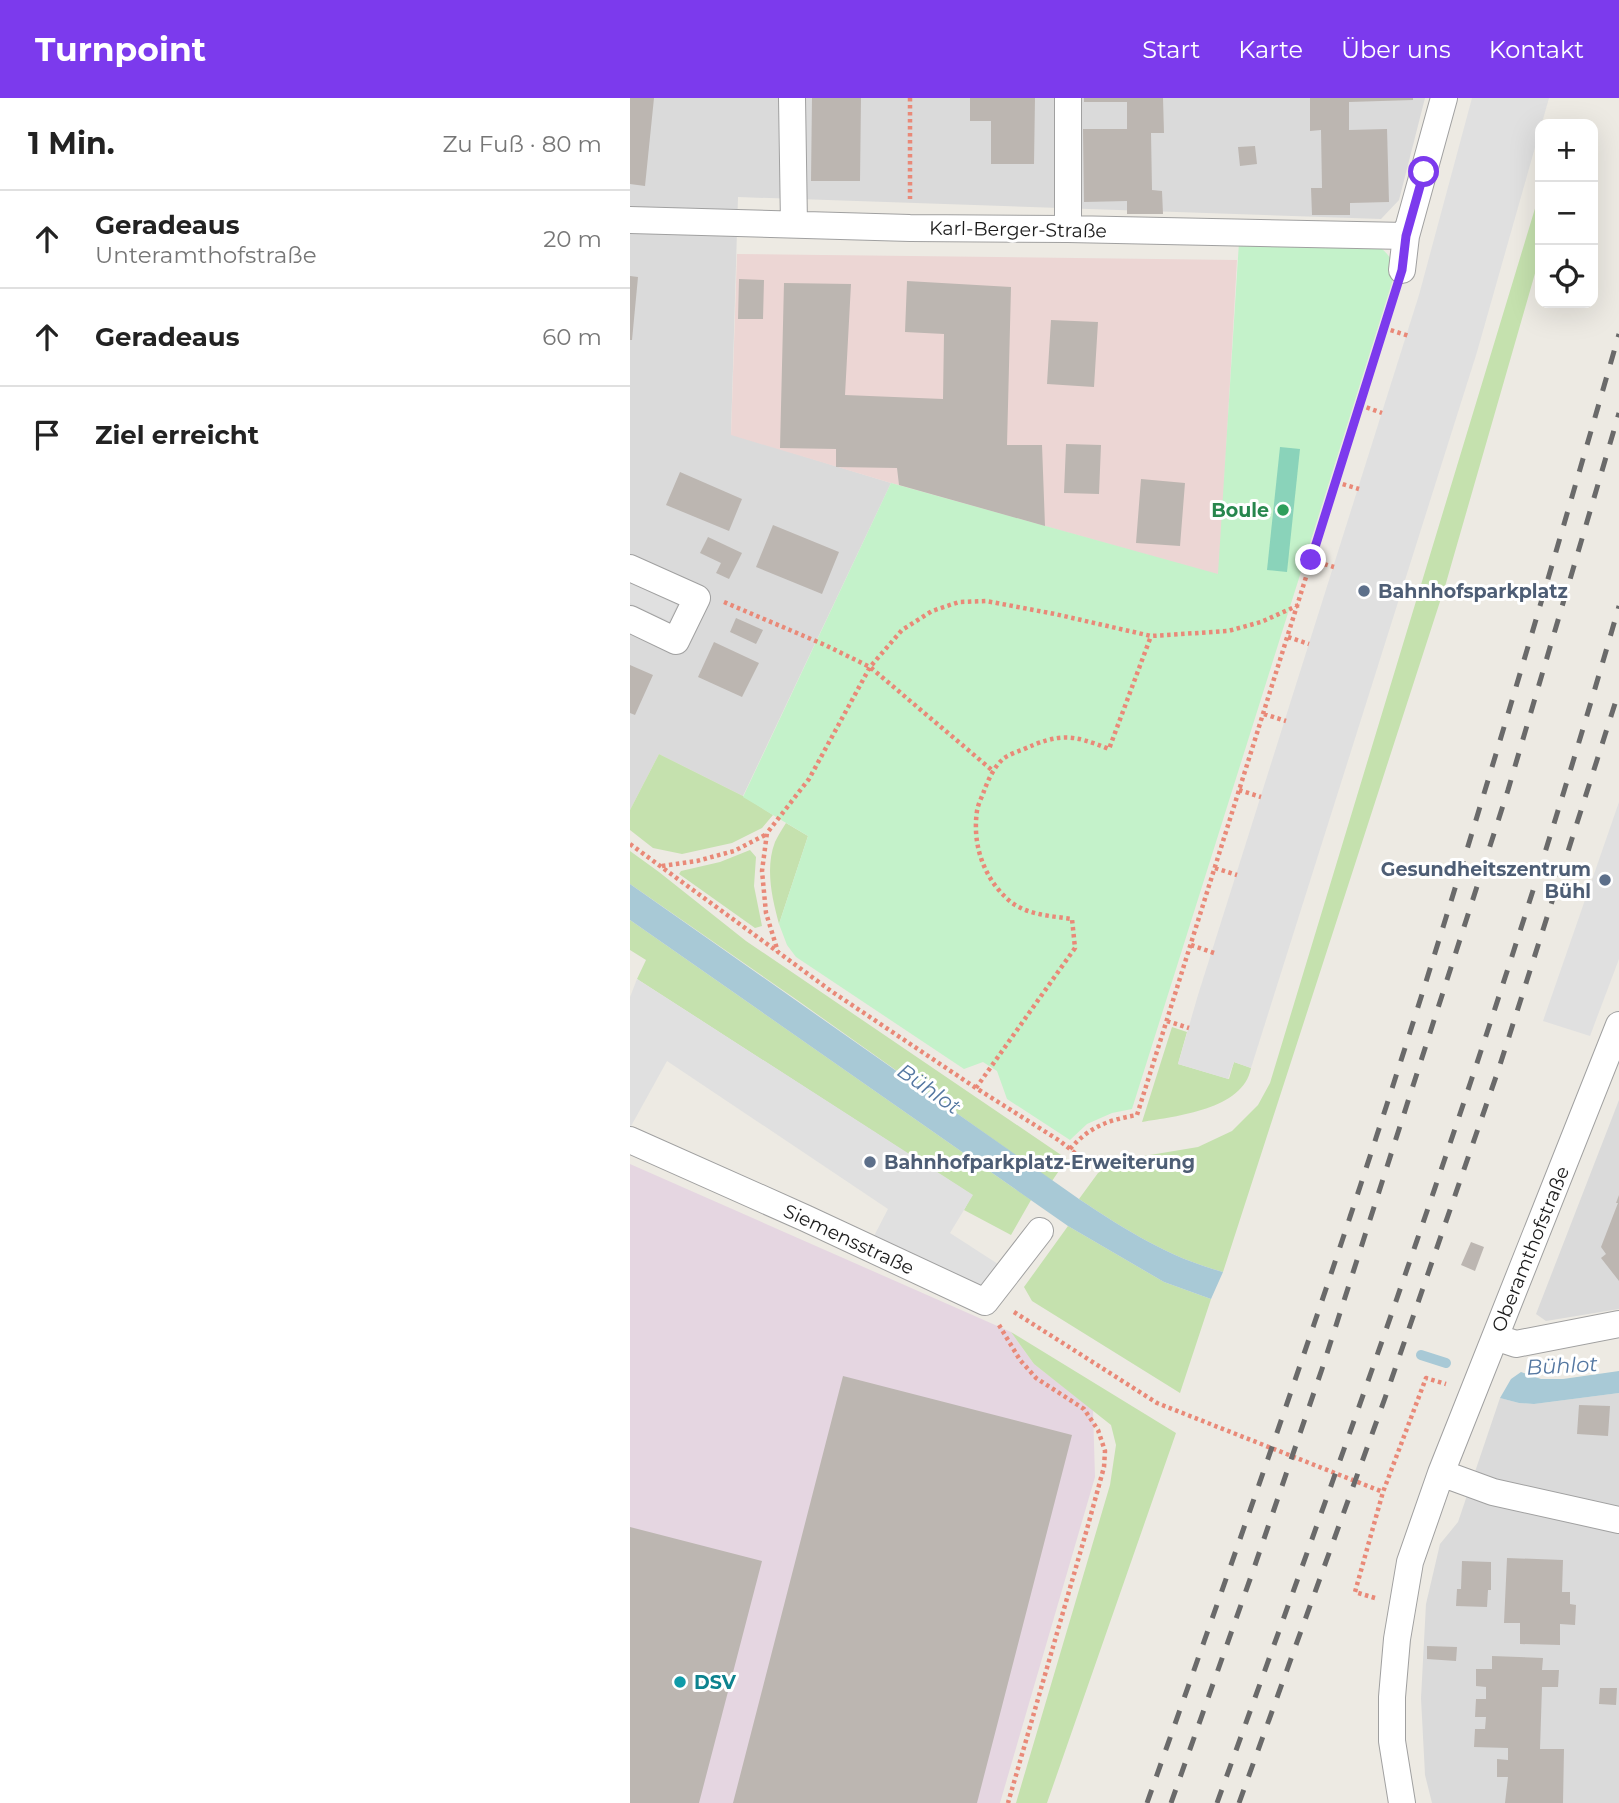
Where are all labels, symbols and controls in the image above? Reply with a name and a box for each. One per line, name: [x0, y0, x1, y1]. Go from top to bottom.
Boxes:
text: Turnpoint: [35, 29, 206, 69]
text: Start: [1142, 35, 1200, 64]
text: Karte: [1238, 35, 1303, 64]
text: Über uns: [1341, 35, 1451, 64]
text: Kontakt: [1489, 35, 1584, 64]
map controls: [1535, 119, 1598, 308]
button: +: [1535, 119, 1598, 182]
text: 1 Min.: [28, 125, 115, 162]
text: Zu Fuß · 80 m: [443, 130, 602, 158]
route start: [1408, 156, 1439, 187]
button: −: [1535, 182, 1598, 245]
text: Geradeaus: [95, 209, 240, 241]
street label: Karl-Berger-Straße: [929, 216, 1107, 243]
icon: ahead: [28, 220, 66, 258]
text: 20 m: [543, 225, 602, 253]
text: Unteramthofstraße: [95, 241, 317, 269]
button: locate: [1535, 245, 1598, 308]
icon: ahead: [28, 318, 66, 356]
text: Geradeaus: [95, 321, 240, 353]
text: 60 m: [542, 323, 602, 351]
icon: arrive: [28, 416, 66, 454]
text: Ziel erreicht: [95, 419, 259, 451]
place label: Boule: [1211, 499, 1269, 522]
marker: Boule: [1275, 502, 1291, 518]
route end: [1295, 544, 1326, 575]
place label: Bahnhofsparkplatz: [1378, 580, 1568, 603]
marker: Bahnhofsparkplatz: [1356, 583, 1372, 599]
place label: Gesundheitszentrum Bühl: [1381, 858, 1591, 903]
marker: Gesundheitszentrum Bühl: [1597, 872, 1613, 888]
water label: Bühlot: [893, 1058, 966, 1120]
place label: Bahnhofparkplatz-Erweiterung: [884, 1151, 1195, 1174]
marker: Bahnhofparkplatz-Erweiterung: [862, 1154, 878, 1170]
street label: Oberamthofstraße: [1487, 1163, 1574, 1335]
street label: Siemensstraße: [780, 1199, 918, 1280]
water label: Bühlot: [1526, 1351, 1599, 1380]
place label: DSV: [694, 1671, 737, 1694]
marker: DSV: [672, 1674, 688, 1690]

